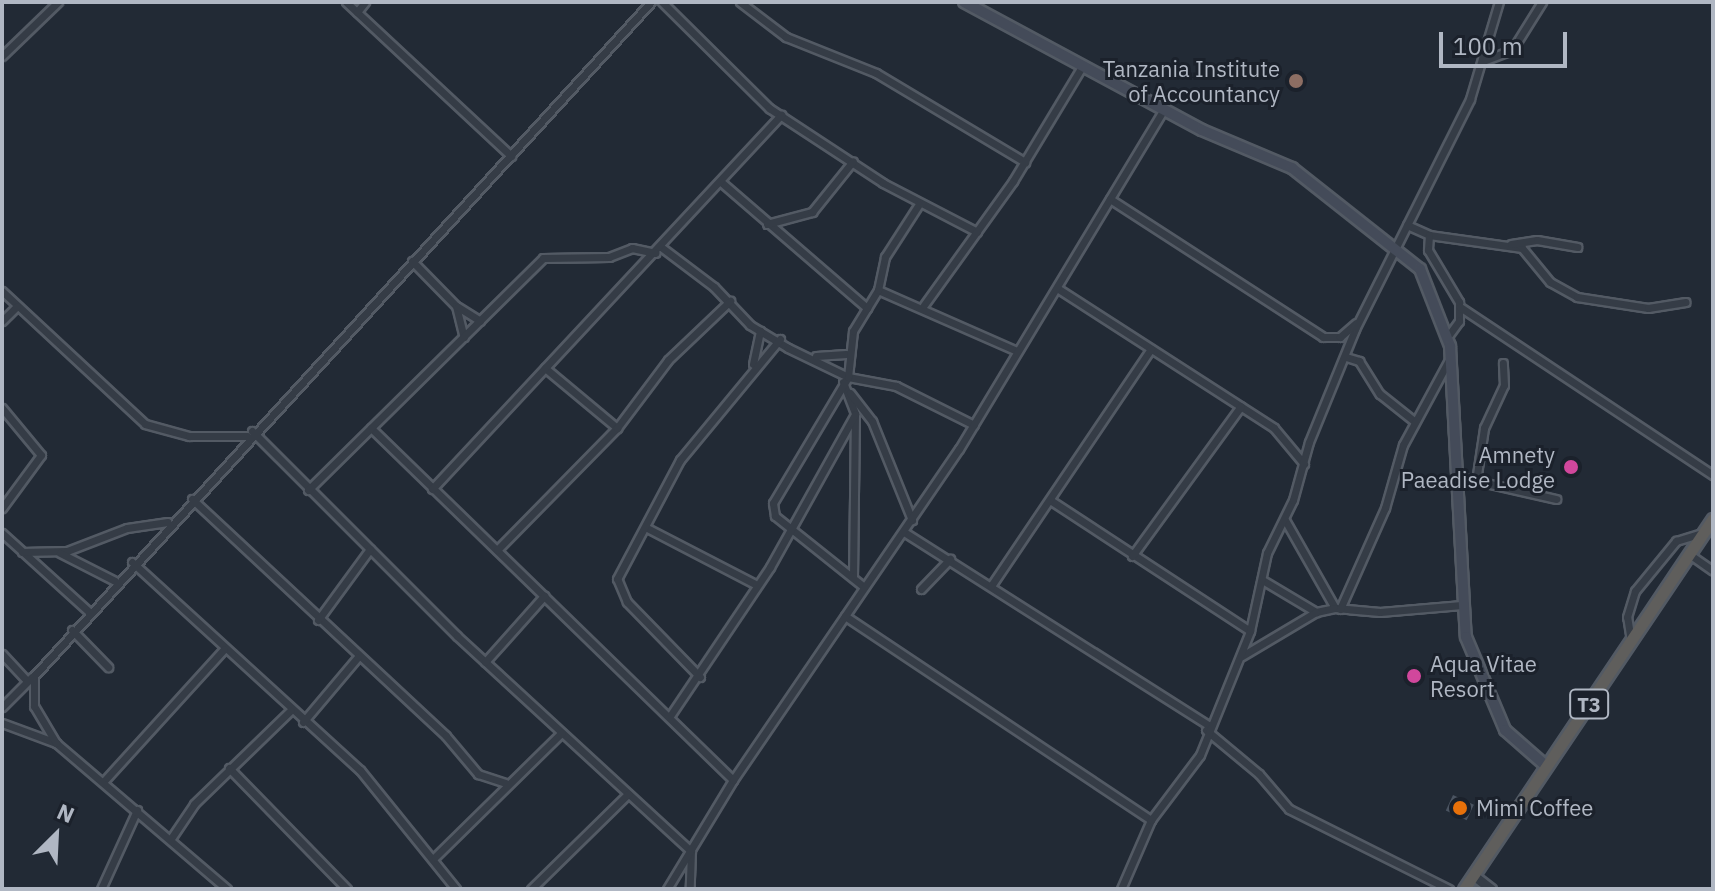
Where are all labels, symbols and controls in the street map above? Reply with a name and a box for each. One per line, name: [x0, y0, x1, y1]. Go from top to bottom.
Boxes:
scale bar: [1443, 16, 1571, 66]
text: 100 m: [1453, 30, 1523, 62]
place label: Tanzania Institute of Accountancy: [1103, 55, 1280, 106]
marker: Tanzania Institute of Accountancy: [1287, 72, 1305, 90]
place label: Amnety Paeadise Lodge: [1401, 441, 1555, 492]
marker: Amnety Paeadise Lodge: [1562, 458, 1580, 476]
place label: Aqua Vitae Resort: [1430, 650, 1537, 702]
marker: Aqua Vitae Resort: [1405, 667, 1423, 685]
road number: T3: [1569, 688, 1609, 720]
north arrow: [16, 795, 96, 875]
place label: Mimi Coffee: [1476, 795, 1593, 821]
text: N: [53, 796, 79, 829]
marker: Mimi Coffee: [1451, 799, 1469, 817]

